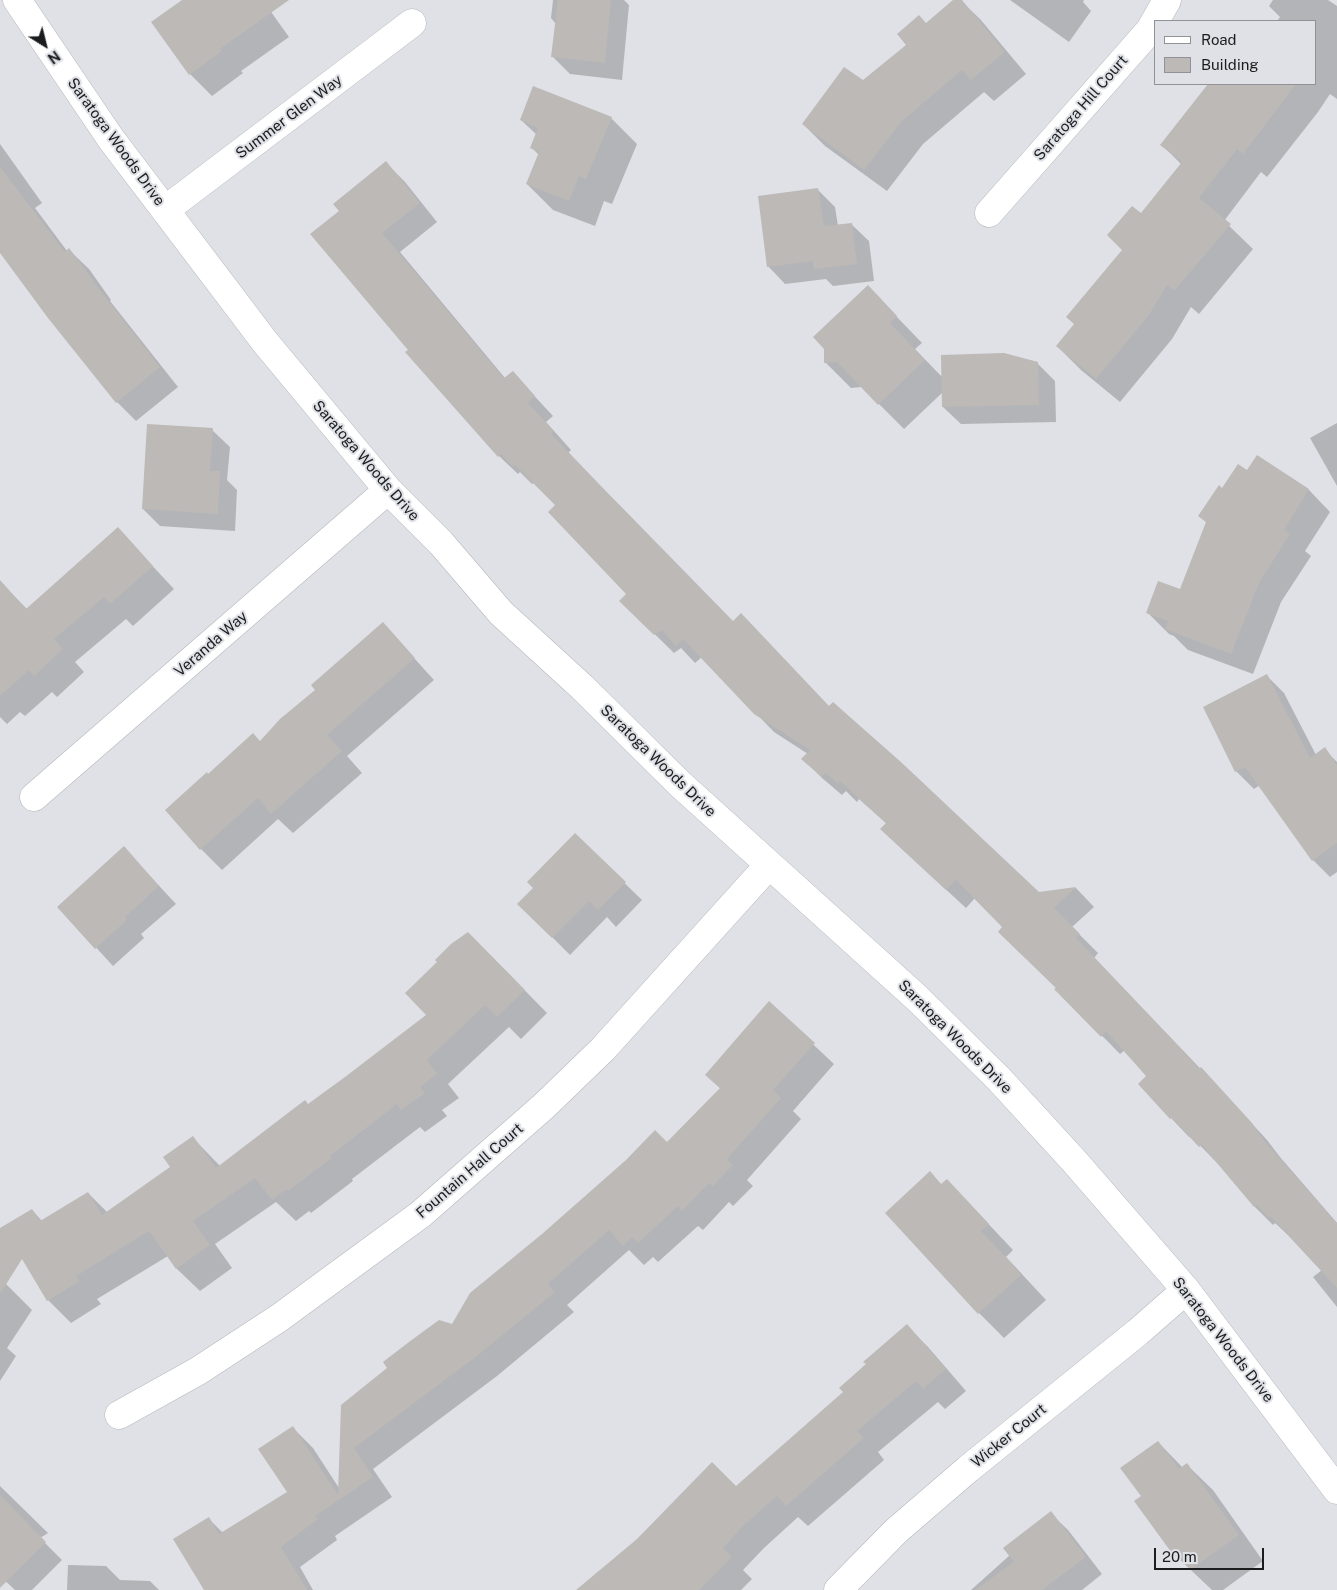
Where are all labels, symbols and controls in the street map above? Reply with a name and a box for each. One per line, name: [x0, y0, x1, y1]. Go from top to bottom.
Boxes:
north arrow: [20, 20, 70, 70]
legend: [1154, 20, 1317, 85]
text: Road: [1201, 31, 1237, 48]
text: N: [45, 47, 63, 67]
street label: Saratoga Hill Court: [1030, 52, 1132, 164]
text: Building: [1201, 56, 1259, 73]
street label: Summer Glen Way: [232, 71, 346, 163]
street label: Saratoga Woods Drive: [64, 75, 168, 209]
street label: Saratoga Woods Drive: [309, 397, 423, 525]
street label: Veranda Way: [171, 607, 251, 681]
street label: Saratoga Woods Drive: [596, 701, 720, 821]
street label: Saratoga Woods Drive: [894, 976, 1016, 1098]
street label: Fountain Hall Court: [413, 1120, 527, 1222]
street label: Saratoga Woods Drive: [1169, 1274, 1277, 1406]
street label: Wicker Court: [968, 1400, 1050, 1472]
scale bar: [1157, 1538, 1267, 1570]
text: 20 m: [1162, 1548, 1197, 1565]

